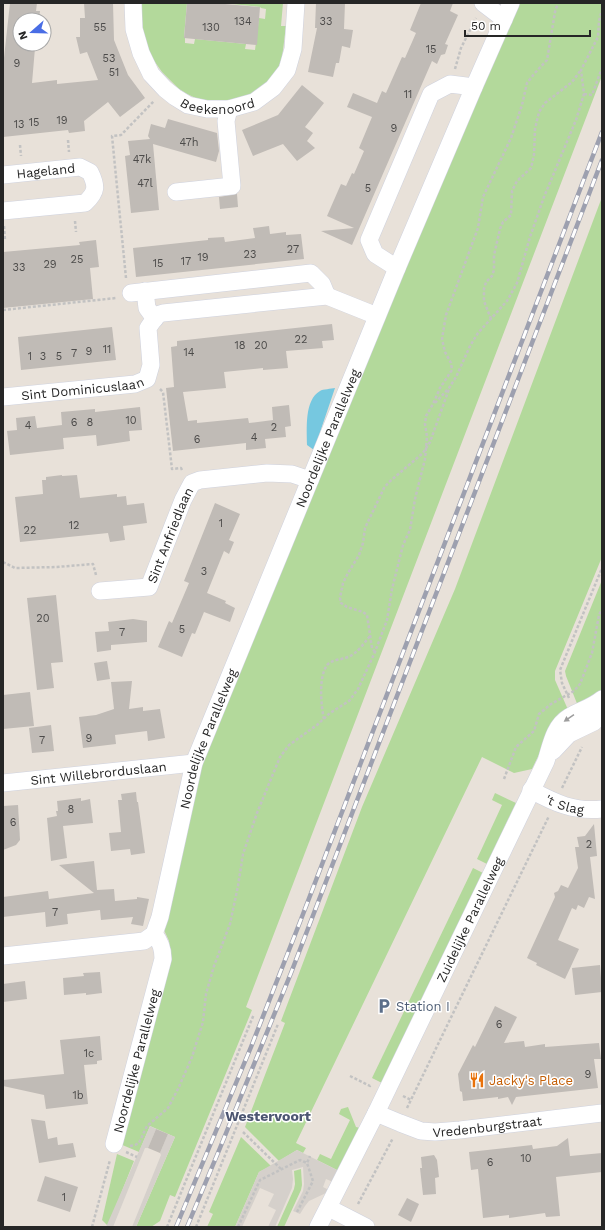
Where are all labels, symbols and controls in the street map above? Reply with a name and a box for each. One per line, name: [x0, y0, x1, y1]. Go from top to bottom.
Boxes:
north arrow: [12, 12, 52, 52]
scale bar: [465, 12, 590, 38]
house number: 134: [234, 15, 252, 28]
house number: 33: [320, 15, 332, 28]
text: 50 m: [471, 19, 501, 33]
house number: 55: [94, 21, 106, 34]
house number: 130: [202, 21, 220, 34]
text: N: [16, 29, 31, 41]
house number: 15: [426, 43, 436, 56]
house number: 53: [103, 52, 115, 65]
house number: 9: [14, 57, 21, 70]
house number: 51: [109, 66, 119, 79]
house number: 11: [404, 88, 412, 101]
street label: Beekenoord: [178, 95, 256, 117]
house number: 19: [56, 114, 68, 127]
house number: 15: [29, 116, 39, 129]
house number: 13: [14, 118, 24, 131]
house number: 9: [391, 122, 398, 135]
house number: 47h: [179, 136, 199, 149]
house number: 47k: [133, 153, 151, 166]
street label: Hageland: [16, 160, 76, 181]
house number: 47l: [137, 177, 153, 190]
house number: 5: [365, 182, 371, 195]
house number: 27: [287, 243, 299, 256]
house number: 23: [244, 248, 256, 261]
house number: 19: [197, 251, 209, 264]
house number: 25: [71, 253, 83, 266]
house number: 17: [181, 255, 191, 268]
house number: 15: [153, 257, 163, 270]
house number: 29: [43, 258, 57, 271]
house number: 33: [13, 261, 25, 274]
house number: 22: [295, 333, 307, 346]
house number: 18: [234, 339, 246, 352]
house number: 20: [254, 339, 268, 352]
house number: 11: [103, 343, 111, 356]
house number: 9: [86, 345, 93, 358]
house number: 14: [183, 346, 195, 359]
house number: 7: [71, 347, 77, 360]
house number: 1: [28, 350, 32, 363]
house number: 3: [40, 350, 46, 363]
house number: 5: [56, 350, 62, 363]
street label: Noordelijke Parallelweg: [292, 367, 362, 509]
street label: Sint Dominicuslaan: [21, 374, 146, 403]
house number: 10: [125, 414, 137, 427]
house number: 6: [71, 416, 78, 429]
house number: 8: [87, 416, 94, 429]
house number: 4: [25, 419, 32, 432]
house number: 2: [271, 421, 277, 434]
house number: 4: [251, 431, 258, 444]
house number: 6: [194, 433, 201, 446]
street label: Sint Anfriedlaan: [144, 485, 196, 585]
house number: 1: [219, 517, 223, 530]
house number: 12: [69, 519, 79, 532]
house number: 22: [24, 524, 36, 537]
house number: 3: [201, 565, 207, 578]
house number: 20: [36, 612, 50, 625]
house number: 5: [179, 623, 185, 636]
house number: 7: [119, 626, 125, 639]
street label: Noordelijke Parallelweg: [177, 666, 239, 810]
one-way arrow: [563, 714, 574, 722]
house number: 9: [86, 732, 93, 745]
house number: 7: [39, 734, 45, 747]
street label: Sint Willebrorduslaan: [30, 758, 167, 788]
street label: 't Slag: [543, 791, 585, 817]
house number: 8: [68, 803, 75, 816]
house number: 6: [10, 816, 17, 829]
house number: 2: [586, 838, 592, 851]
street label: Zuidelijke Parallelweg: [433, 854, 506, 984]
house number: 7: [52, 906, 58, 919]
street label: Noordelijke Parallelweg: [110, 987, 162, 1134]
parking icon: Station I: [375, 997, 393, 1015]
place label: Station I: [396, 999, 450, 1014]
house number: 6: [496, 1018, 503, 1031]
house number: 1c: [84, 1047, 94, 1060]
house number: 9: [585, 1068, 592, 1081]
restaurant icon: Jacky's Place: [468, 1071, 486, 1089]
place label: Jacky's Place: [489, 1073, 573, 1088]
house number: 1b: [72, 1089, 84, 1102]
district label: Westervoort: [225, 1108, 311, 1124]
street label: Vredenburgstraat: [432, 1113, 543, 1140]
house number: 10: [520, 1152, 532, 1165]
house number: 6: [487, 1156, 494, 1169]
house number: 1: [62, 1191, 66, 1204]

